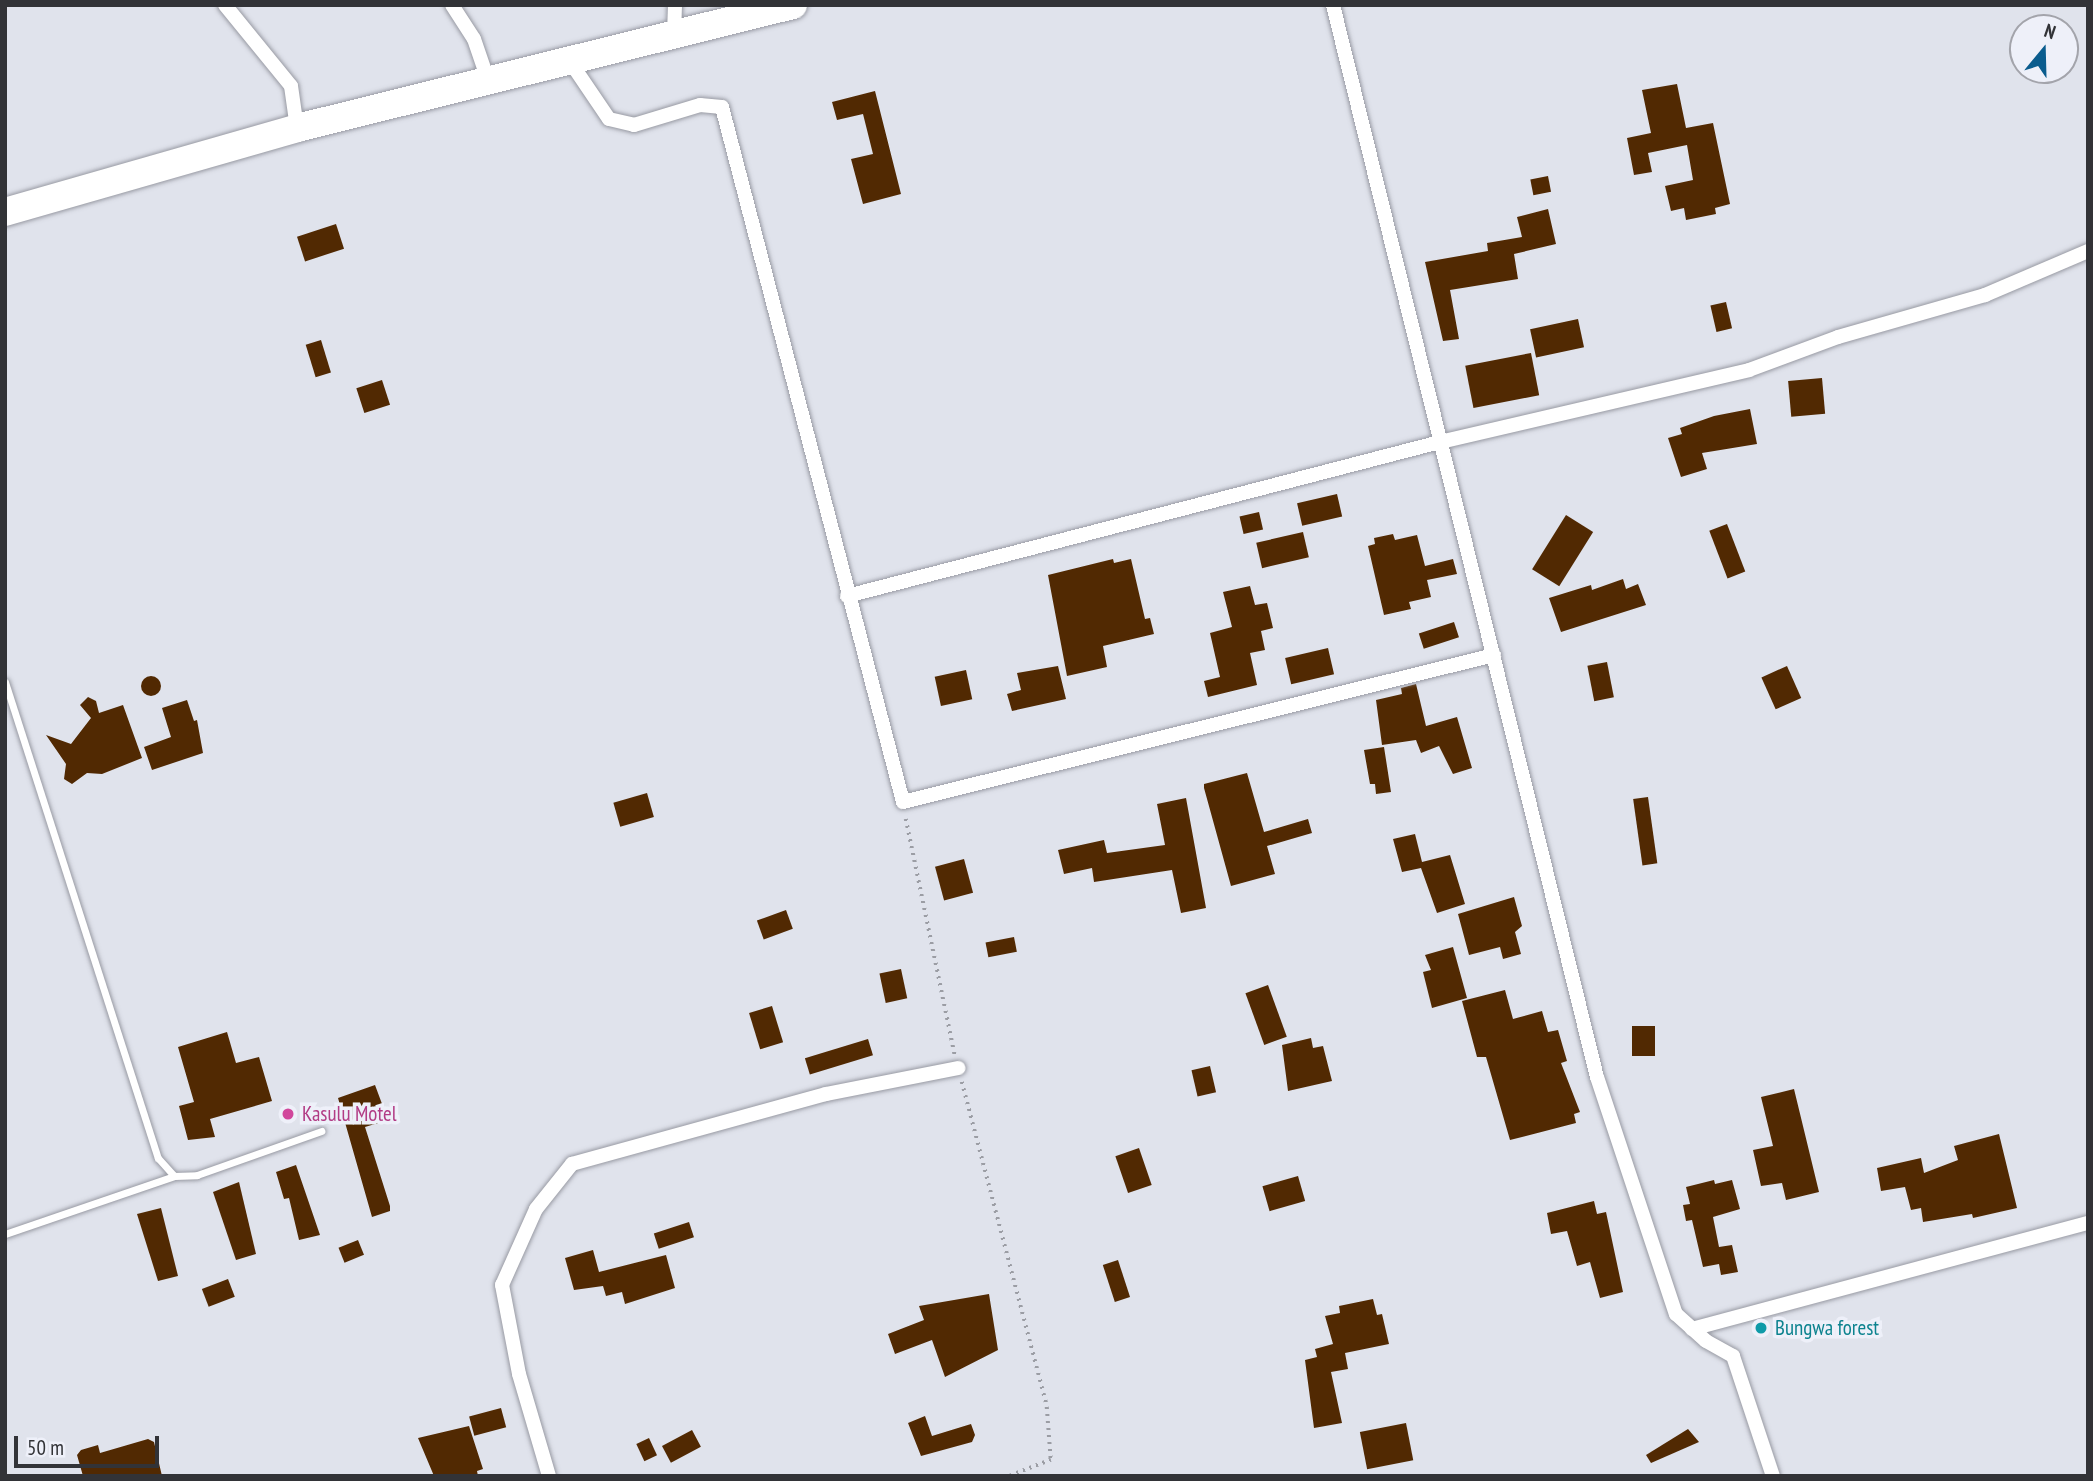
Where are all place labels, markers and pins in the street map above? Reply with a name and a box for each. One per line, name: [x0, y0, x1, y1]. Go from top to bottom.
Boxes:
place label: Kasulu Motel: [302, 1101, 397, 1127]
marker: Kasulu Motel: [280, 1106, 296, 1122]
place label: Bungwa forest: [1775, 1315, 1879, 1341]
marker: Bungwa forest: [1753, 1320, 1769, 1336]

